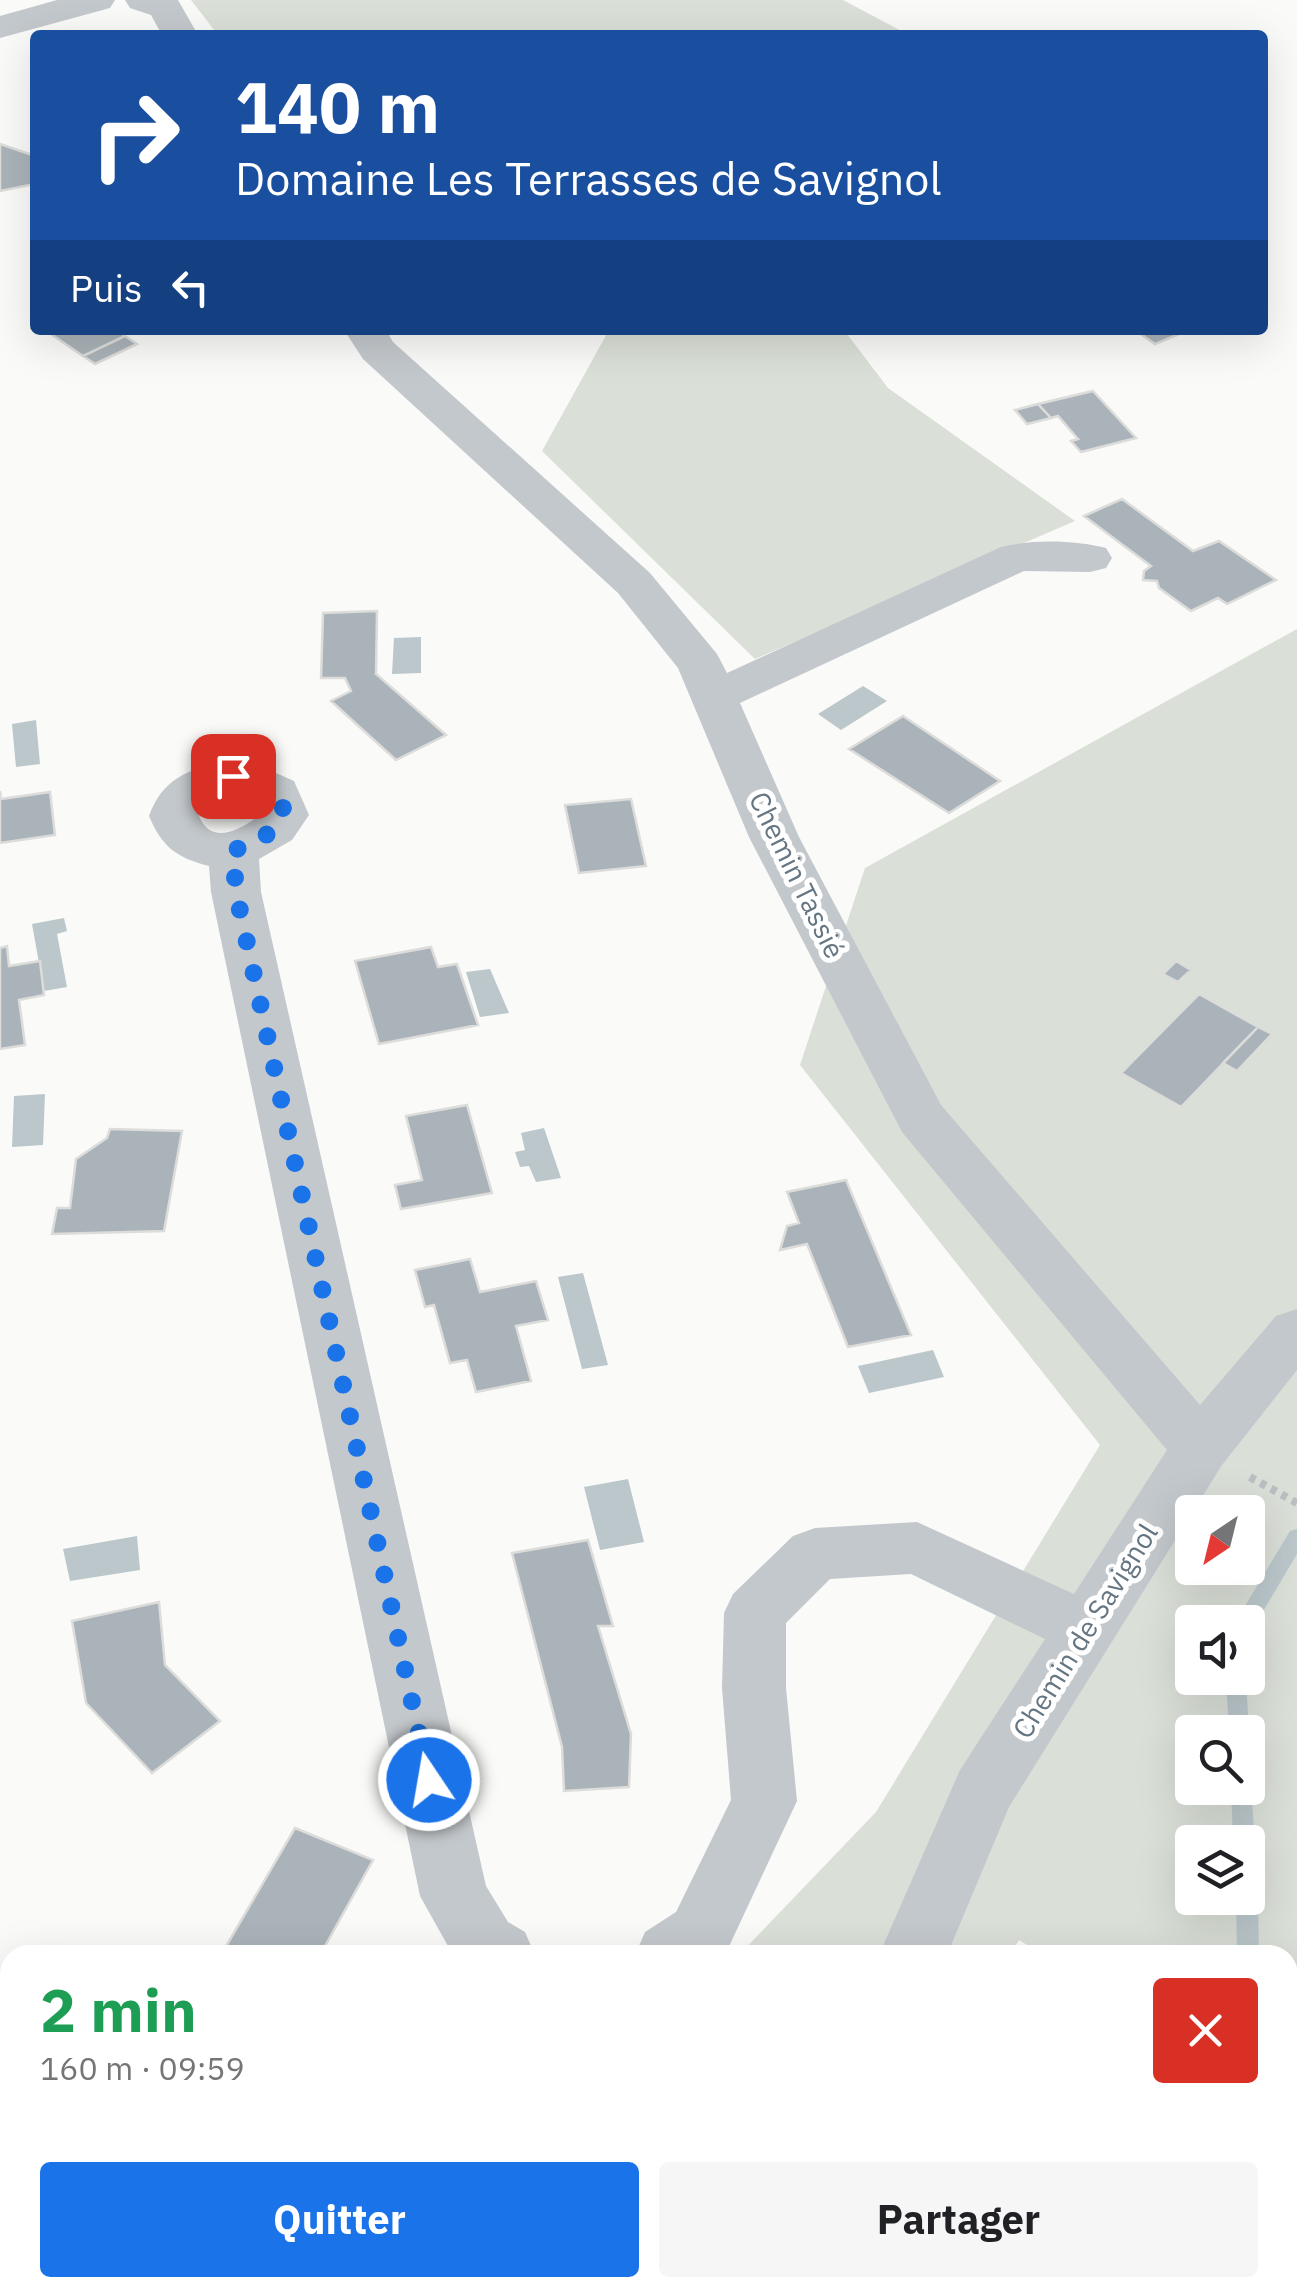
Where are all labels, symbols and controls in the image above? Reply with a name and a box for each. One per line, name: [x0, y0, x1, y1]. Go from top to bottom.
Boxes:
text: 140 m: [235, 61, 440, 152]
icon: right: [70, 70, 200, 200]
text: Domaine Les Terrasses de Savignol: [235, 149, 942, 207]
icon: left: [163, 260, 218, 315]
text: Puis: [70, 263, 143, 312]
pin: [191, 734, 276, 819]
icon: arrive: [206, 749, 261, 804]
street label: Chemin Tassié: [741, 785, 854, 964]
north arrow: [1175, 1495, 1265, 1585]
map controls: [1175, 1495, 1265, 1915]
street label: Chemin de Savignol: [1004, 1516, 1166, 1745]
button: sound: [1175, 1605, 1265, 1695]
button: search: [1175, 1715, 1265, 1805]
position arrow: [377, 1728, 481, 1832]
button: layers: [1175, 1825, 1265, 1915]
text: 2 min: [40, 1970, 197, 2049]
button: close: [1153, 1978, 1258, 2083]
text: 160 m · 09:59: [40, 2047, 245, 2089]
button: Quitter: [40, 2162, 639, 2277]
button: Partager: [659, 2162, 1258, 2277]

